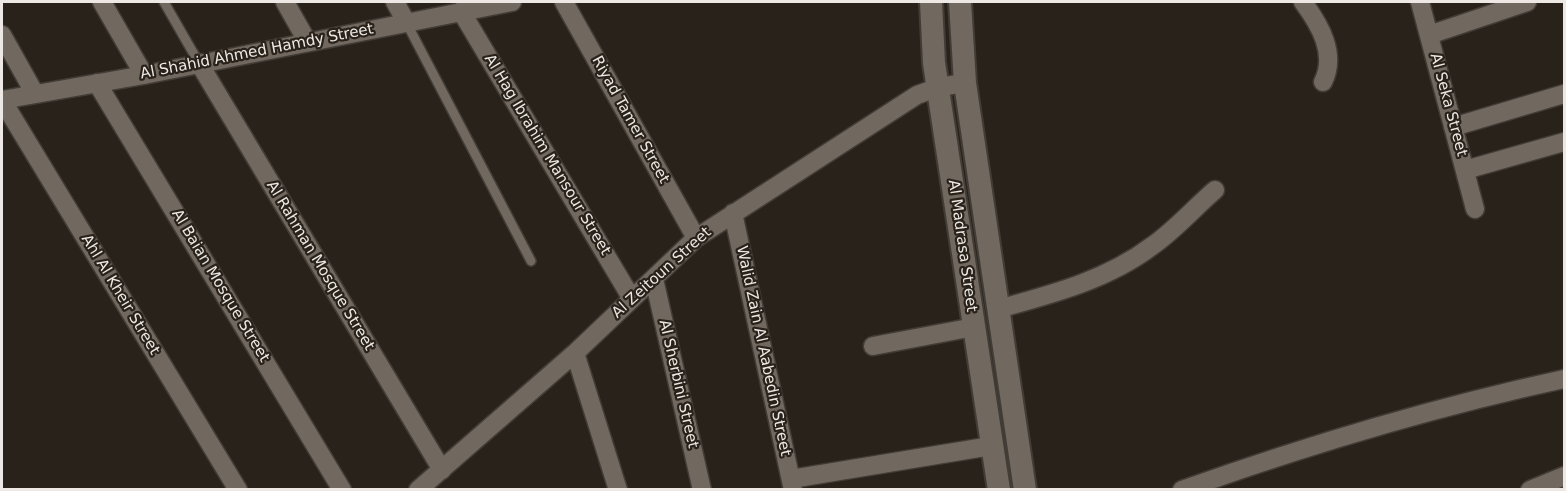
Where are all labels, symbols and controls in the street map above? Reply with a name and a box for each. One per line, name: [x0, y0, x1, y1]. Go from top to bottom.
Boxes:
street label: Al Shahid Ahmed Hamdy Street: [139, 21, 375, 83]
street label: Al Hag Ibrahim Mansour Street: [480, 51, 614, 259]
street label: Al Seka Street: [1426, 52, 1470, 158]
street label: Riyad Tamer Street: [587, 53, 673, 187]
street label: Al Rahman Mosque Street: [262, 178, 378, 354]
street label: Al Madrasa Street: [944, 179, 980, 313]
street label: Al Baian Mosque Street: [167, 206, 273, 366]
street label: Al Zeitoun Street: [609, 224, 715, 322]
street label: Ahl Al Kheir Street: [77, 232, 163, 358]
street label: Walid Zain Al Aabedin Street: [732, 244, 794, 458]
street label: Al Sherbini Street: [654, 318, 702, 450]

